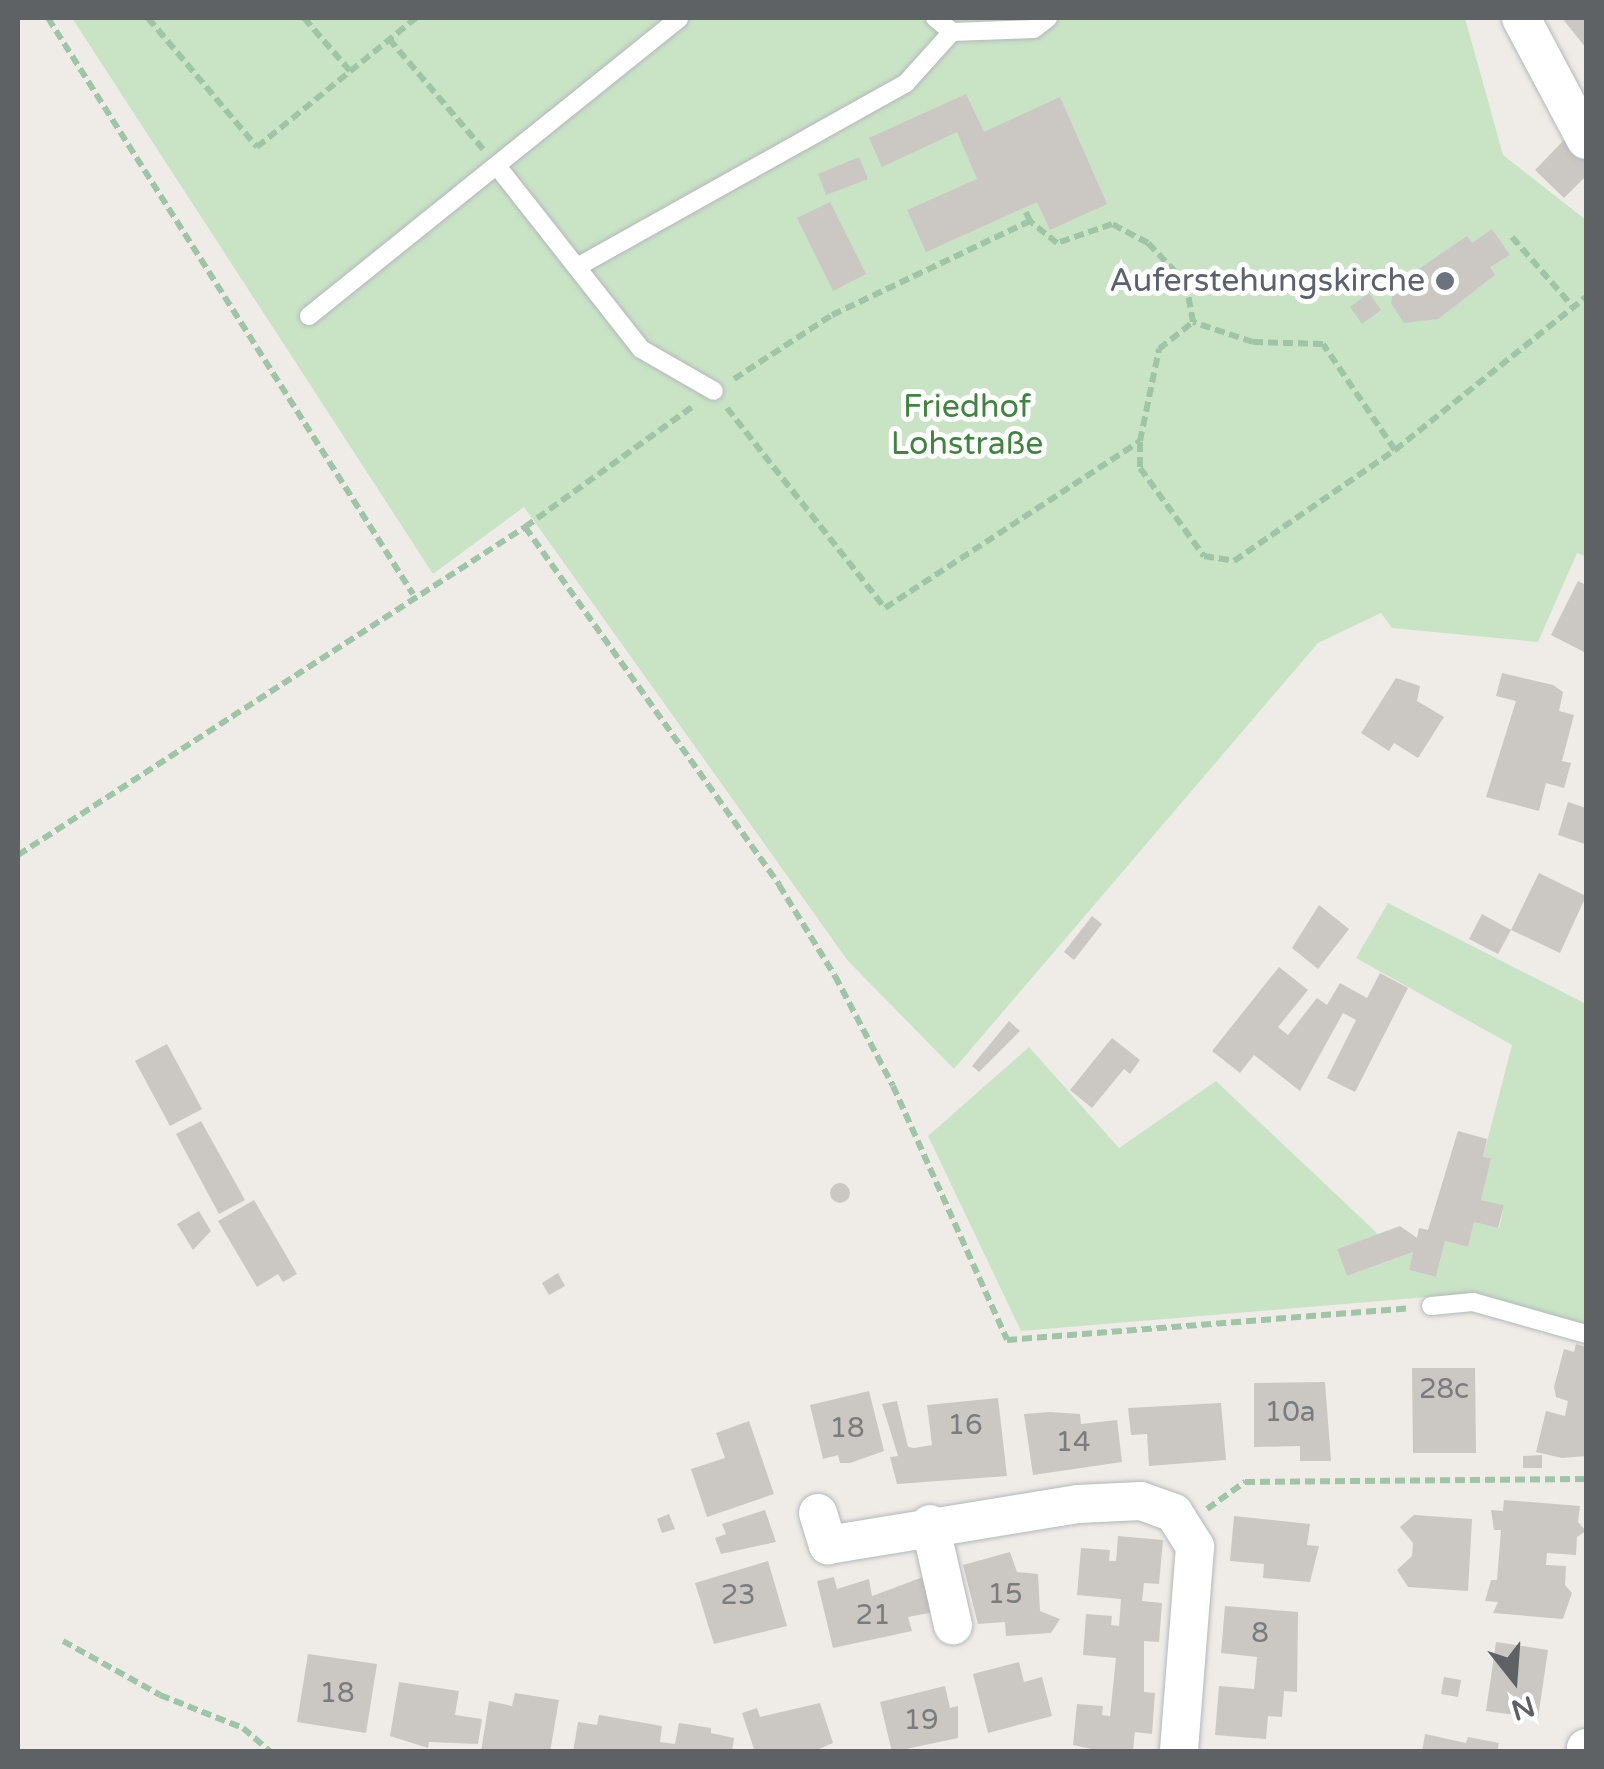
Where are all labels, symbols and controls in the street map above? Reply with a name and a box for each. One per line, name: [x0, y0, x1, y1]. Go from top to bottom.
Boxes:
place label: Auferstehungskirche: [1109, 262, 1425, 300]
marker: Auferstehungskirche: [1434, 270, 1456, 292]
park label: Friedhof Lohstraße: [891, 389, 1043, 464]
house number: 28c: [1419, 1372, 1469, 1406]
house number: 10a: [1265, 1395, 1315, 1429]
house number: 16: [947, 1408, 983, 1442]
house number: 18: [829, 1411, 865, 1445]
house number: 14: [1055, 1425, 1091, 1459]
house number: 15: [987, 1577, 1023, 1611]
house number: 23: [720, 1578, 756, 1612]
house number: 21: [855, 1598, 891, 1632]
house number: 8: [1251, 1616, 1269, 1650]
north arrow: [1464, 1629, 1564, 1729]
house number: 18: [319, 1676, 355, 1710]
text: N: [1507, 1688, 1538, 1727]
house number: 19: [903, 1703, 939, 1737]

